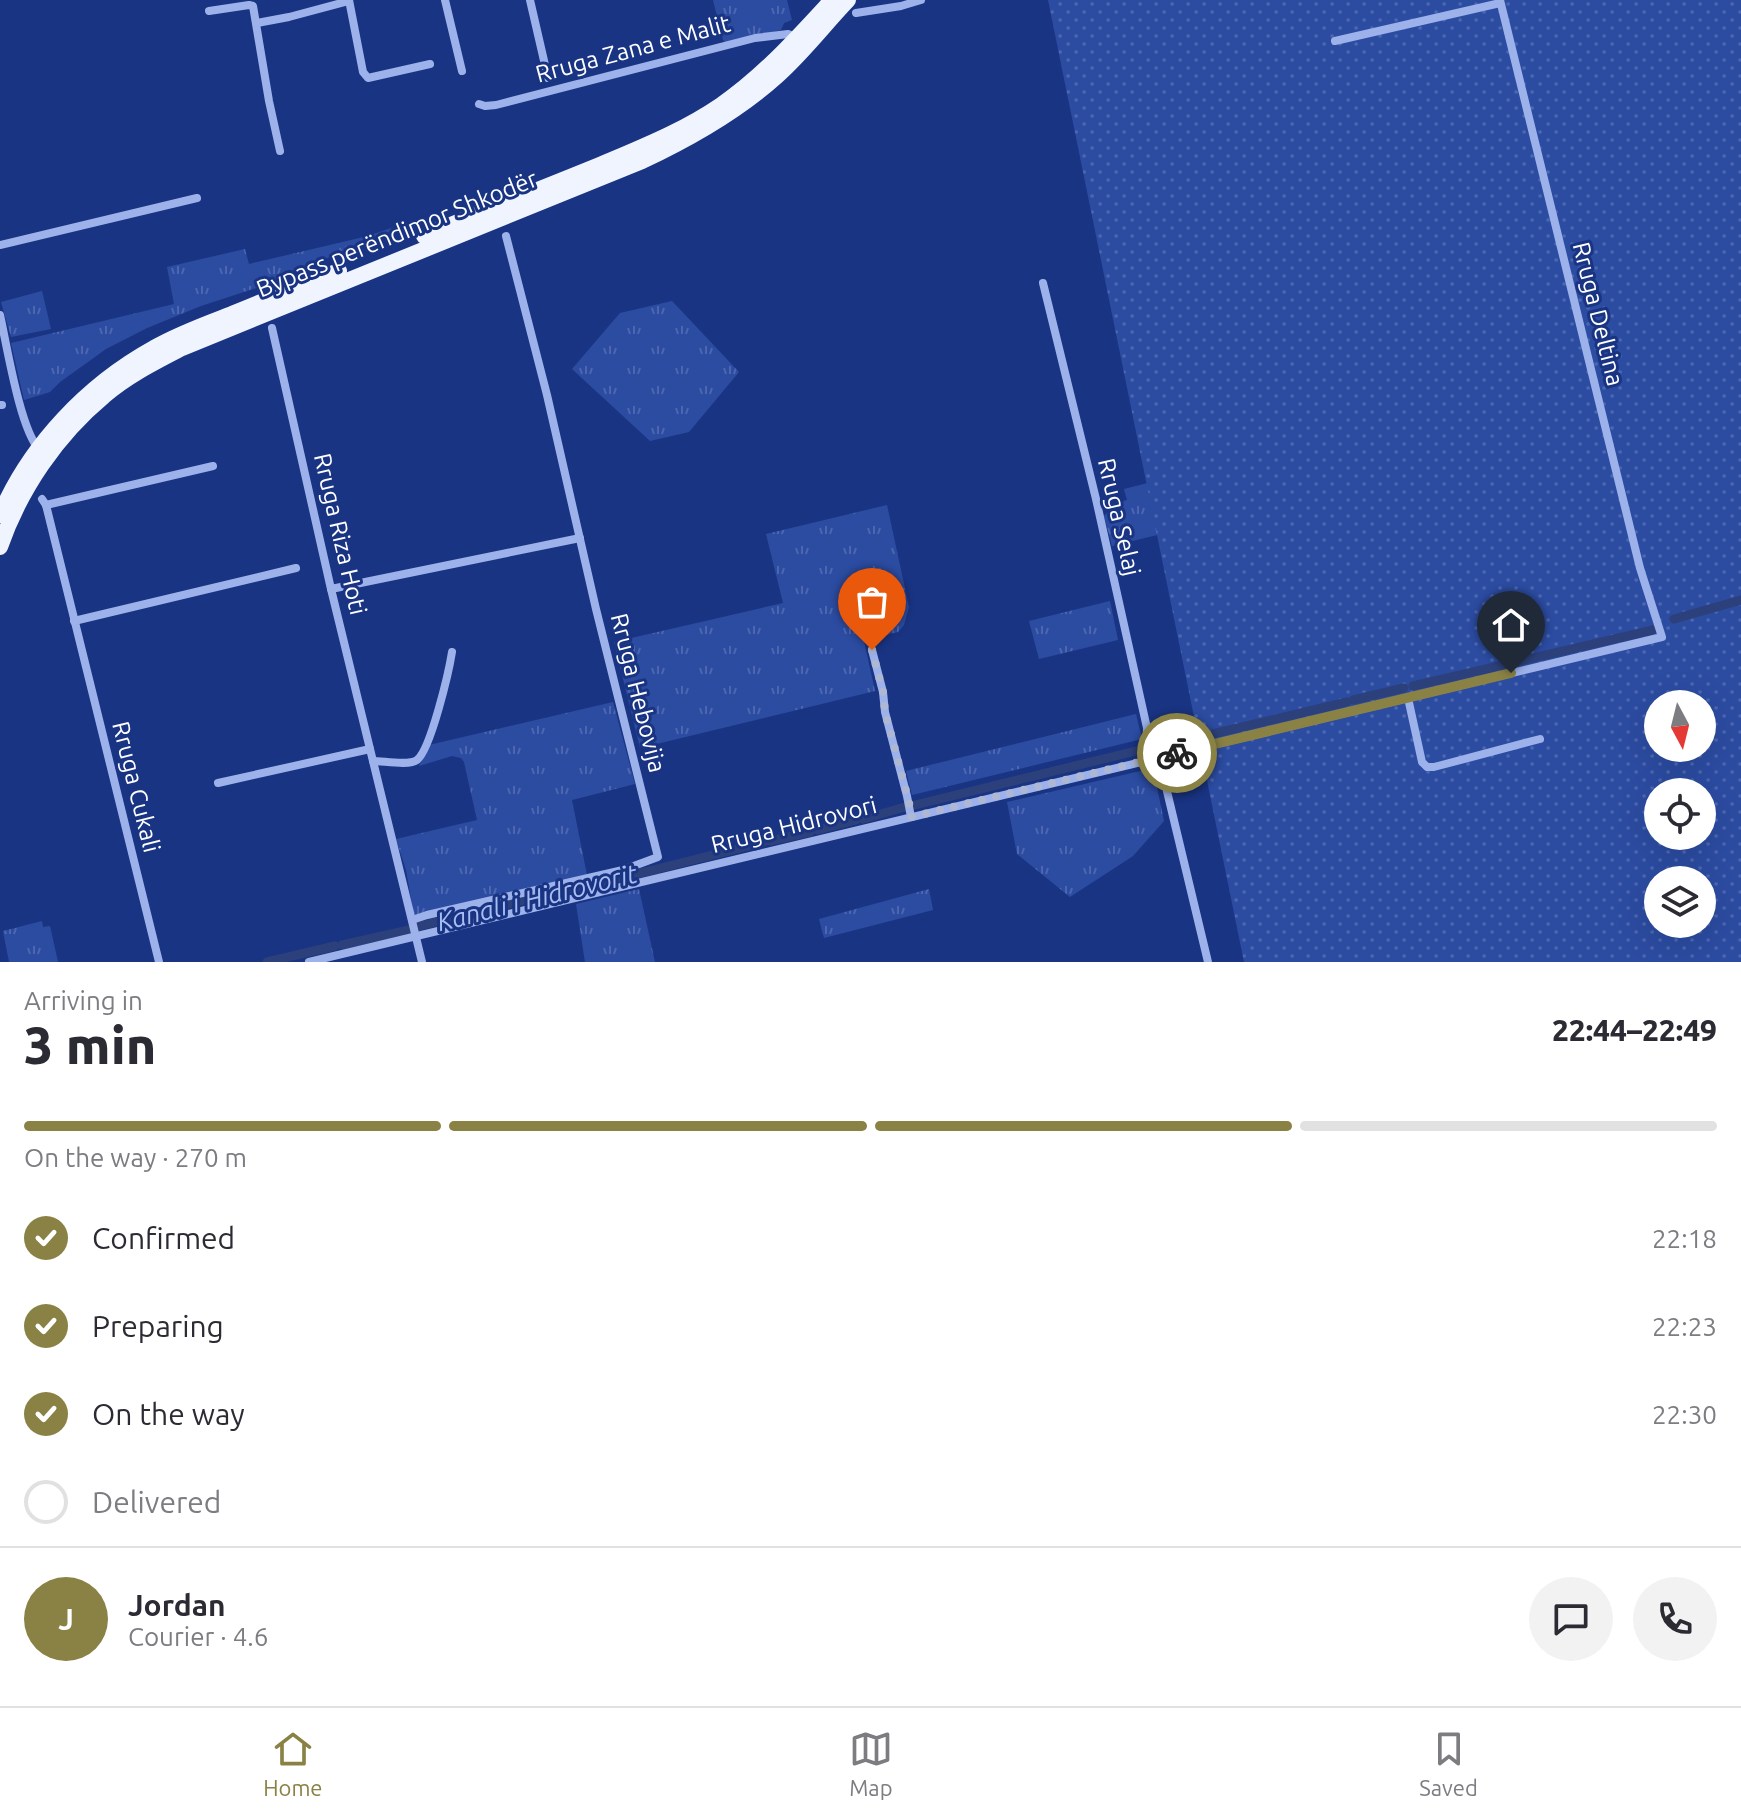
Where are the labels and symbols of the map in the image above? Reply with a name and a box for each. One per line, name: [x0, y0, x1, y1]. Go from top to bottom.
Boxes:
street label: Rruga Zana e Malit: [533, 9, 734, 87]
street label: Bypass perëndimor Shkodër: [253, 165, 541, 302]
street label: Rruga Deltina: [1568, 239, 1629, 389]
street label: Rruga Riza Hoti: [309, 450, 372, 617]
street label: Rruga Selaj: [1093, 456, 1146, 578]
pin: [838, 568, 906, 650]
pin: [1477, 591, 1545, 673]
street label: Rruga Hebovija: [606, 610, 671, 775]
north arrow: [1644, 690, 1716, 762]
courier: [1137, 713, 1217, 793]
street label: Rruga Cukali: [107, 719, 166, 855]
street label: Rruga Hidrovori: [708, 791, 879, 858]
water label: Kanali i Hidrovorit: [434, 858, 641, 936]

